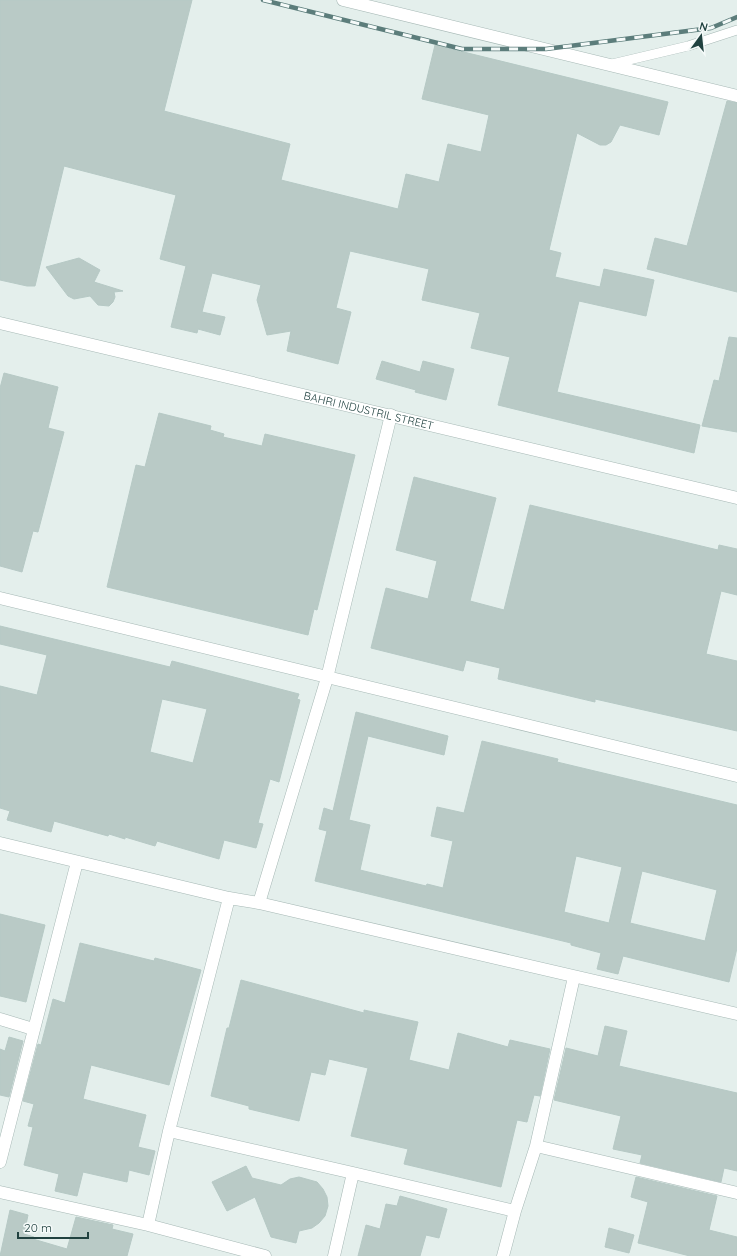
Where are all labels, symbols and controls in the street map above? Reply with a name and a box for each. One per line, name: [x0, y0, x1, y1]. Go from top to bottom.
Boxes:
north arrow: [681, 16, 721, 56]
text: N: [698, 19, 709, 34]
street label: BAHRI INDUSTRIL STREET: [302, 388, 435, 433]
scale bar: [18, 1214, 88, 1240]
text: 20 m: [24, 1220, 52, 1235]

